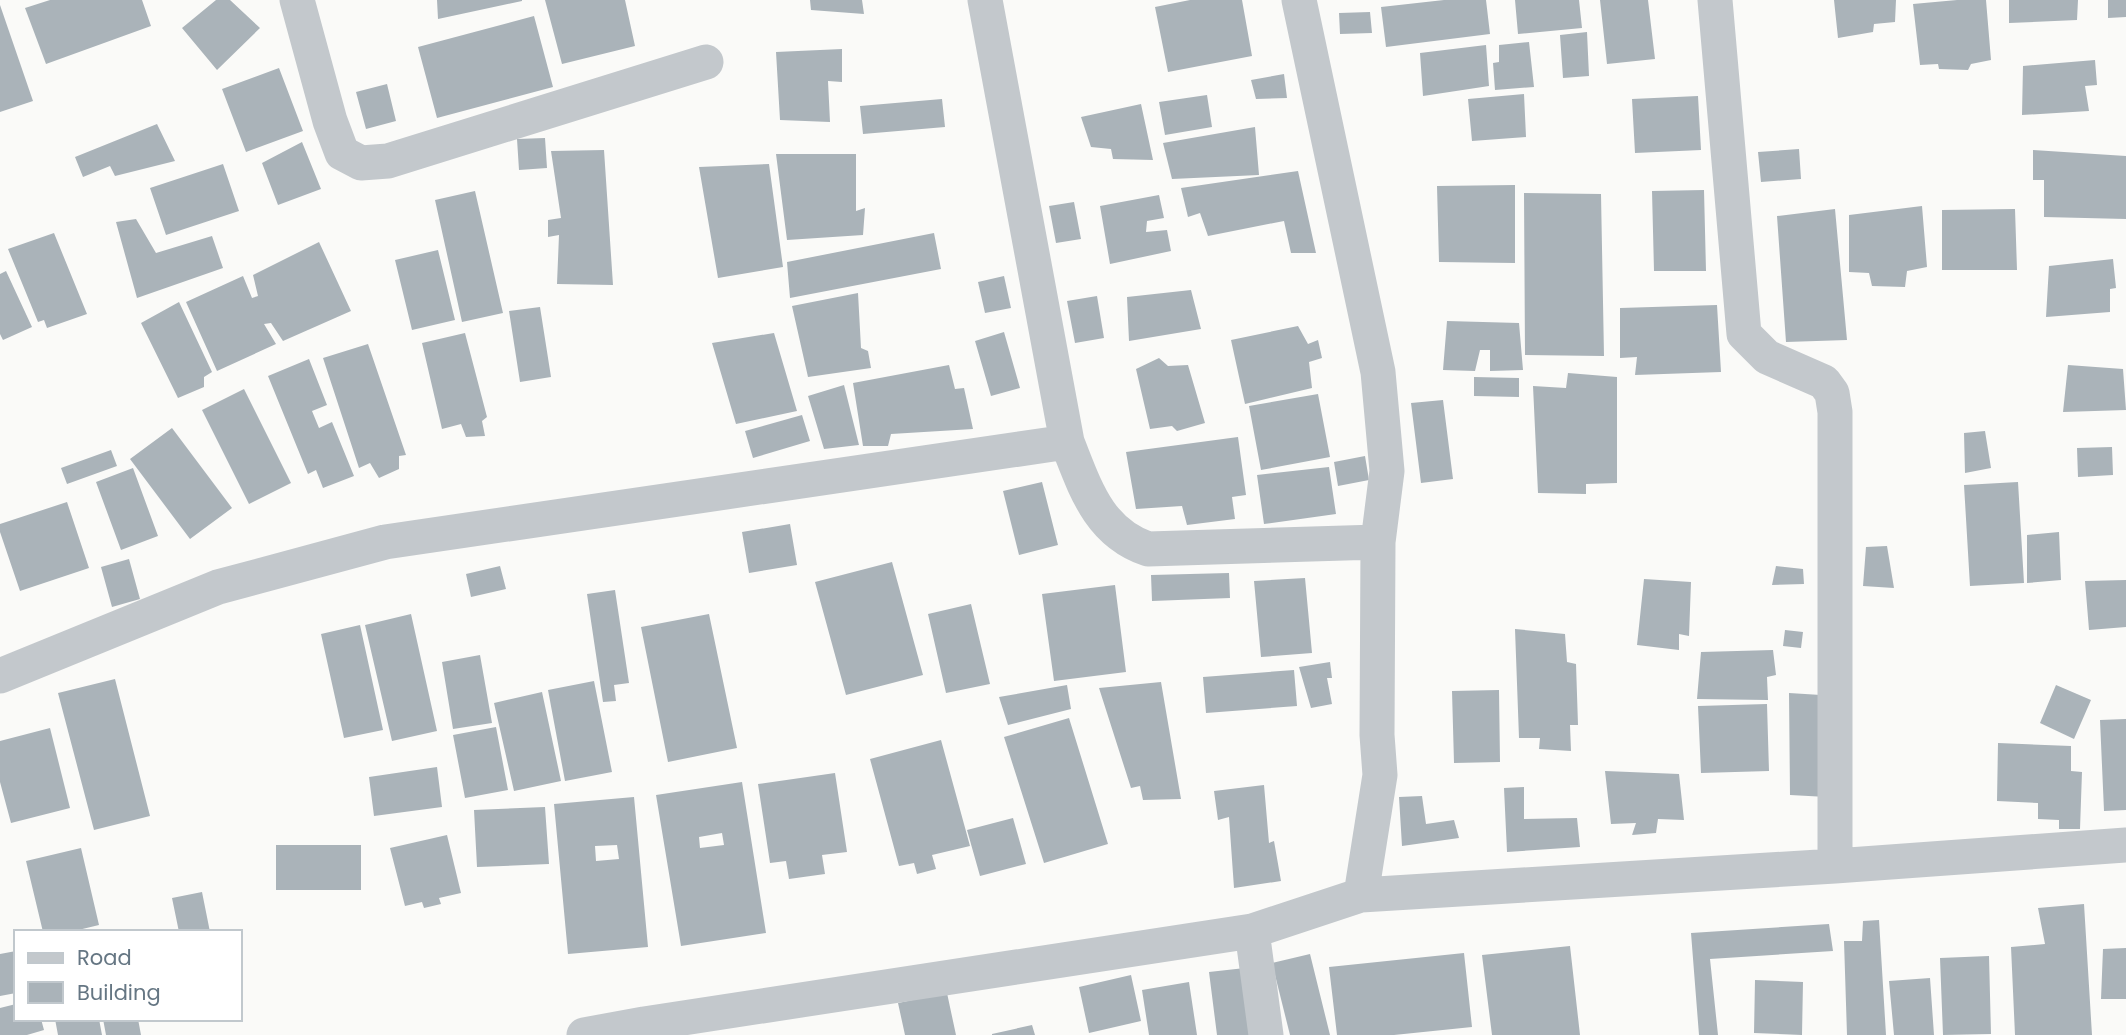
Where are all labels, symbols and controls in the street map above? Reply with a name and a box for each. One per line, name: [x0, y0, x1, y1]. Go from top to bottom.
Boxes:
legend: [14, 930, 242, 1021]
text: Road: [77, 943, 132, 972]
text: Building: [77, 978, 161, 1007]

